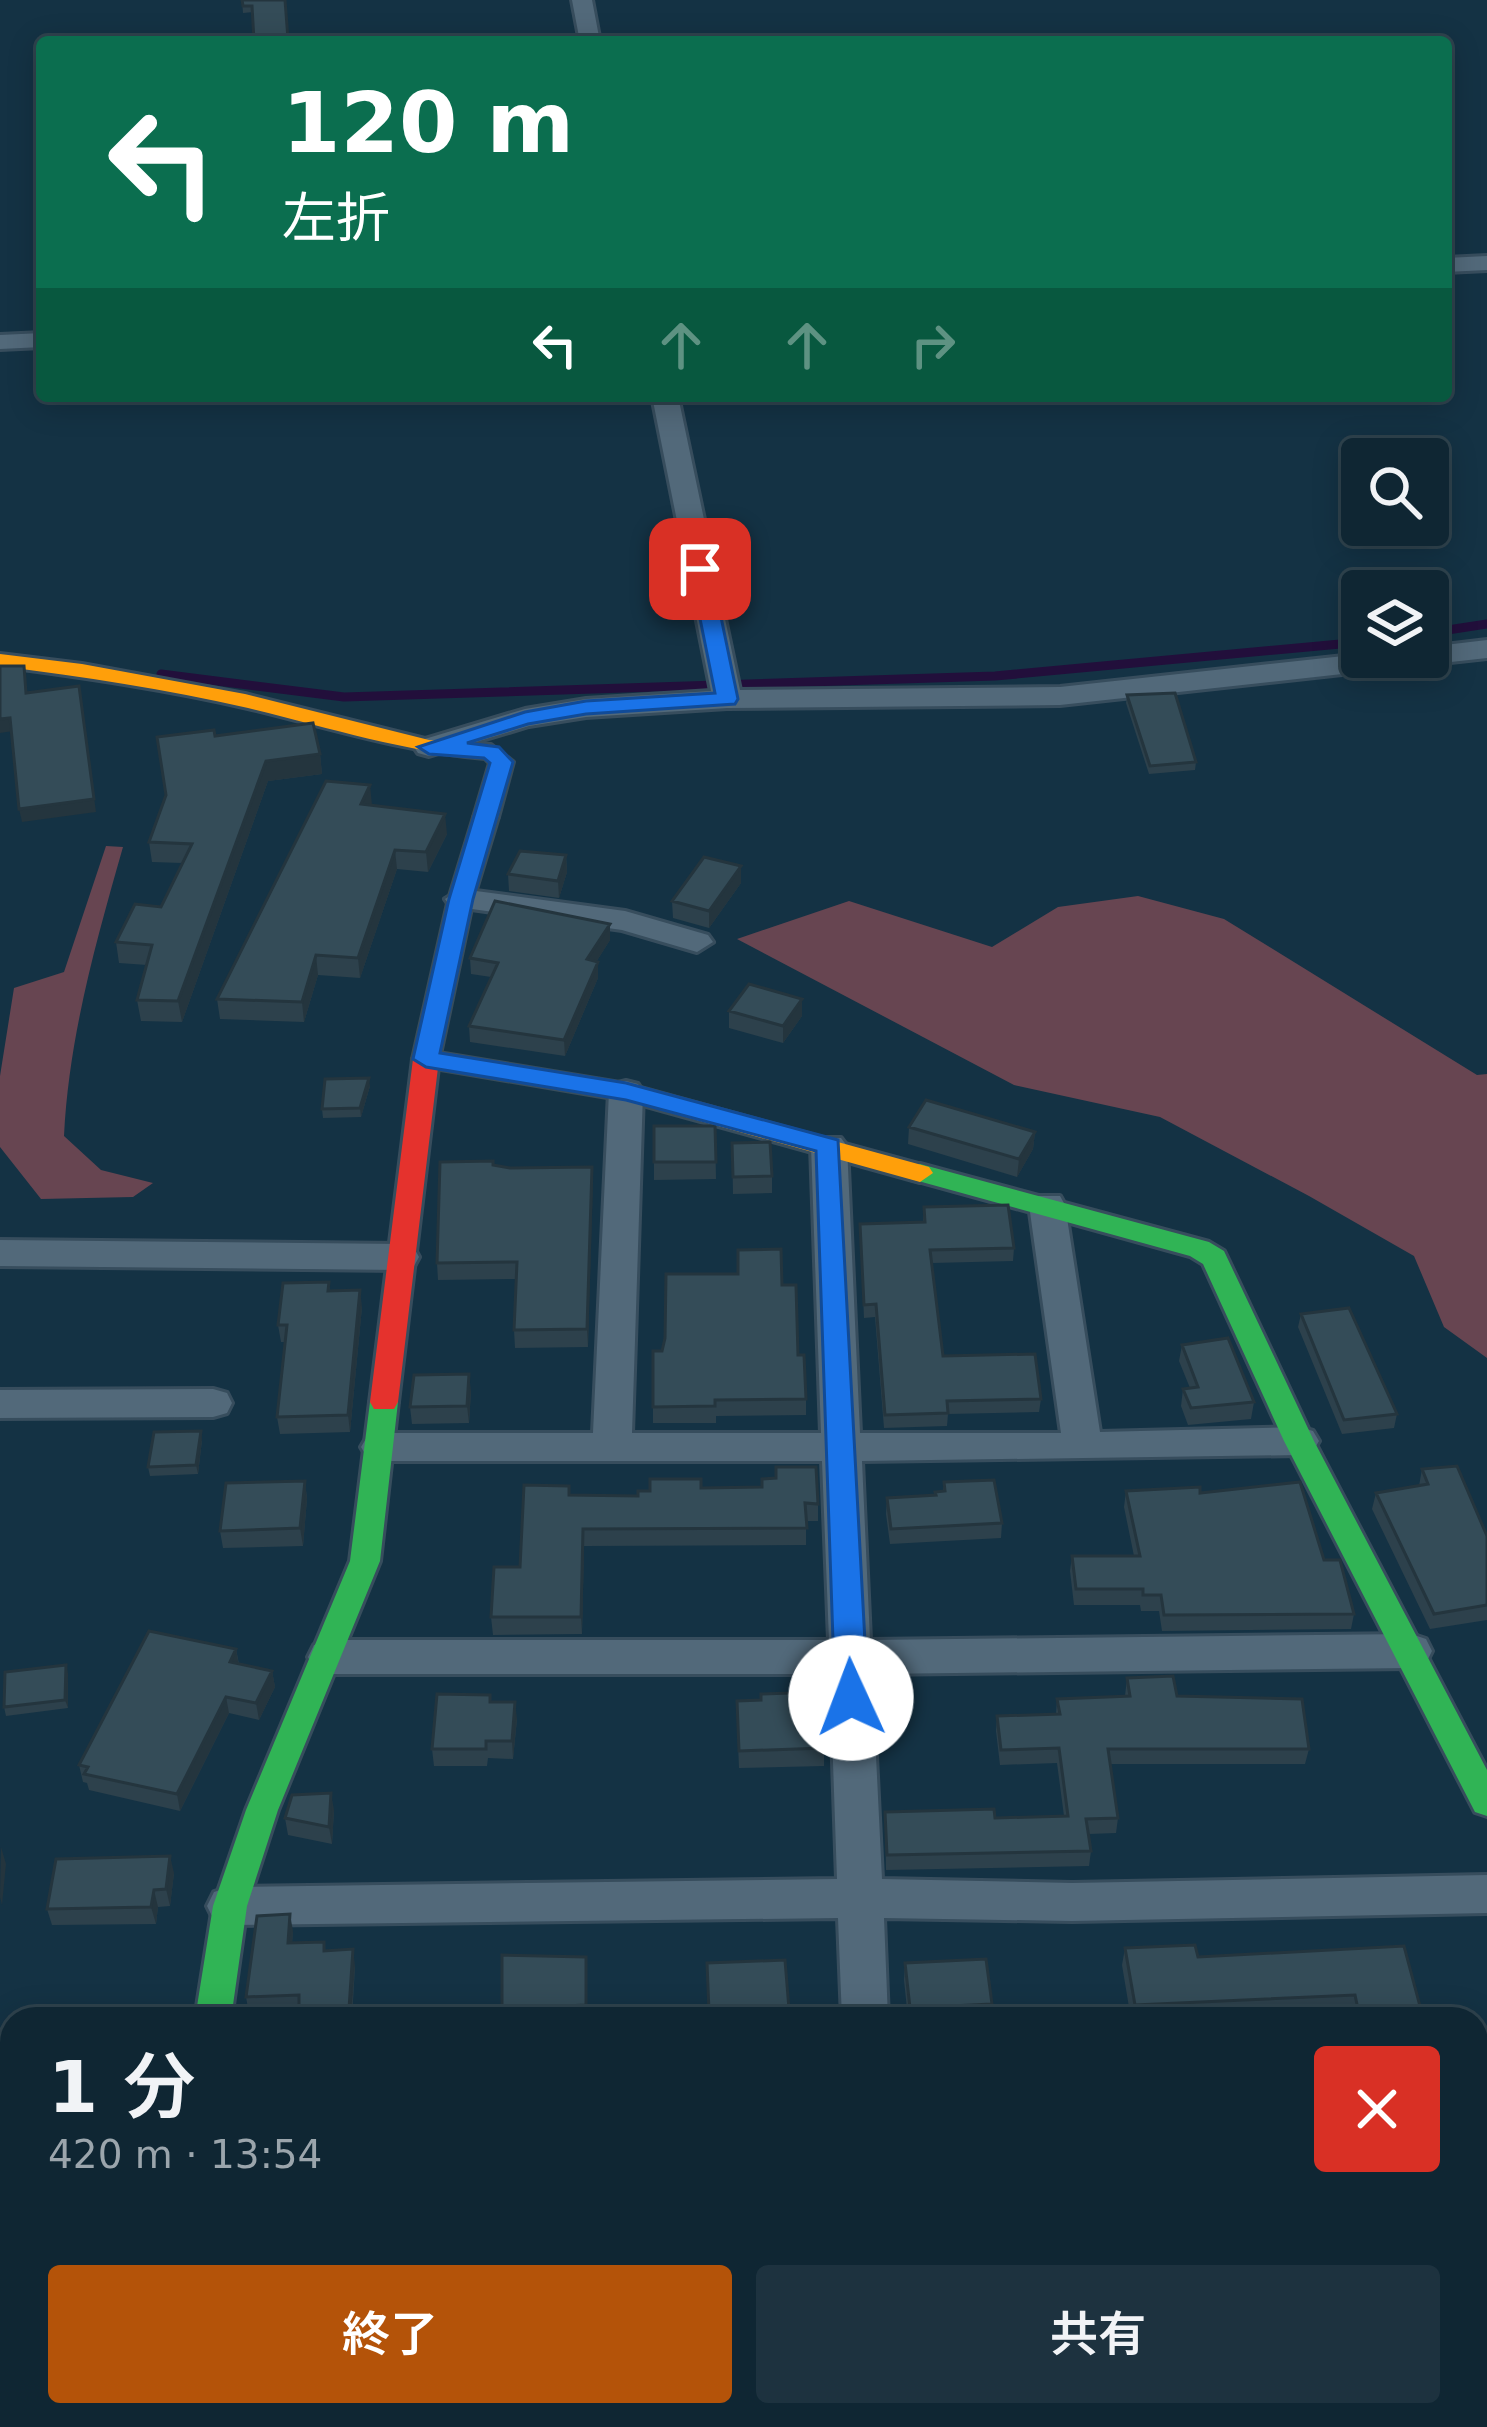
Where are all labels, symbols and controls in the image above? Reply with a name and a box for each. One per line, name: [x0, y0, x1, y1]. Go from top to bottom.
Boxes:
text: 120 m: [282, 74, 574, 172]
icon: left: [84, 84, 240, 240]
text: 左折: [282, 187, 390, 250]
icon: left: [522, 312, 588, 378]
icon: ahead: [648, 312, 714, 378]
icon: ahead: [774, 312, 840, 378]
icon: right: [900, 312, 966, 378]
map controls: [1341, 438, 1449, 678]
button: search: [1341, 438, 1449, 546]
pin: [649, 518, 751, 620]
icon: arrive: [667, 536, 733, 602]
button: layers: [1341, 570, 1449, 678]
position arrow: [788, 1635, 914, 1761]
text: 1 分: [48, 2045, 195, 2129]
button: close: [1314, 2046, 1440, 2172]
text: 420 m · 13:54: [48, 2132, 322, 2177]
button: 終了: [48, 2265, 732, 2403]
button: 共有: [756, 2265, 1440, 2403]

